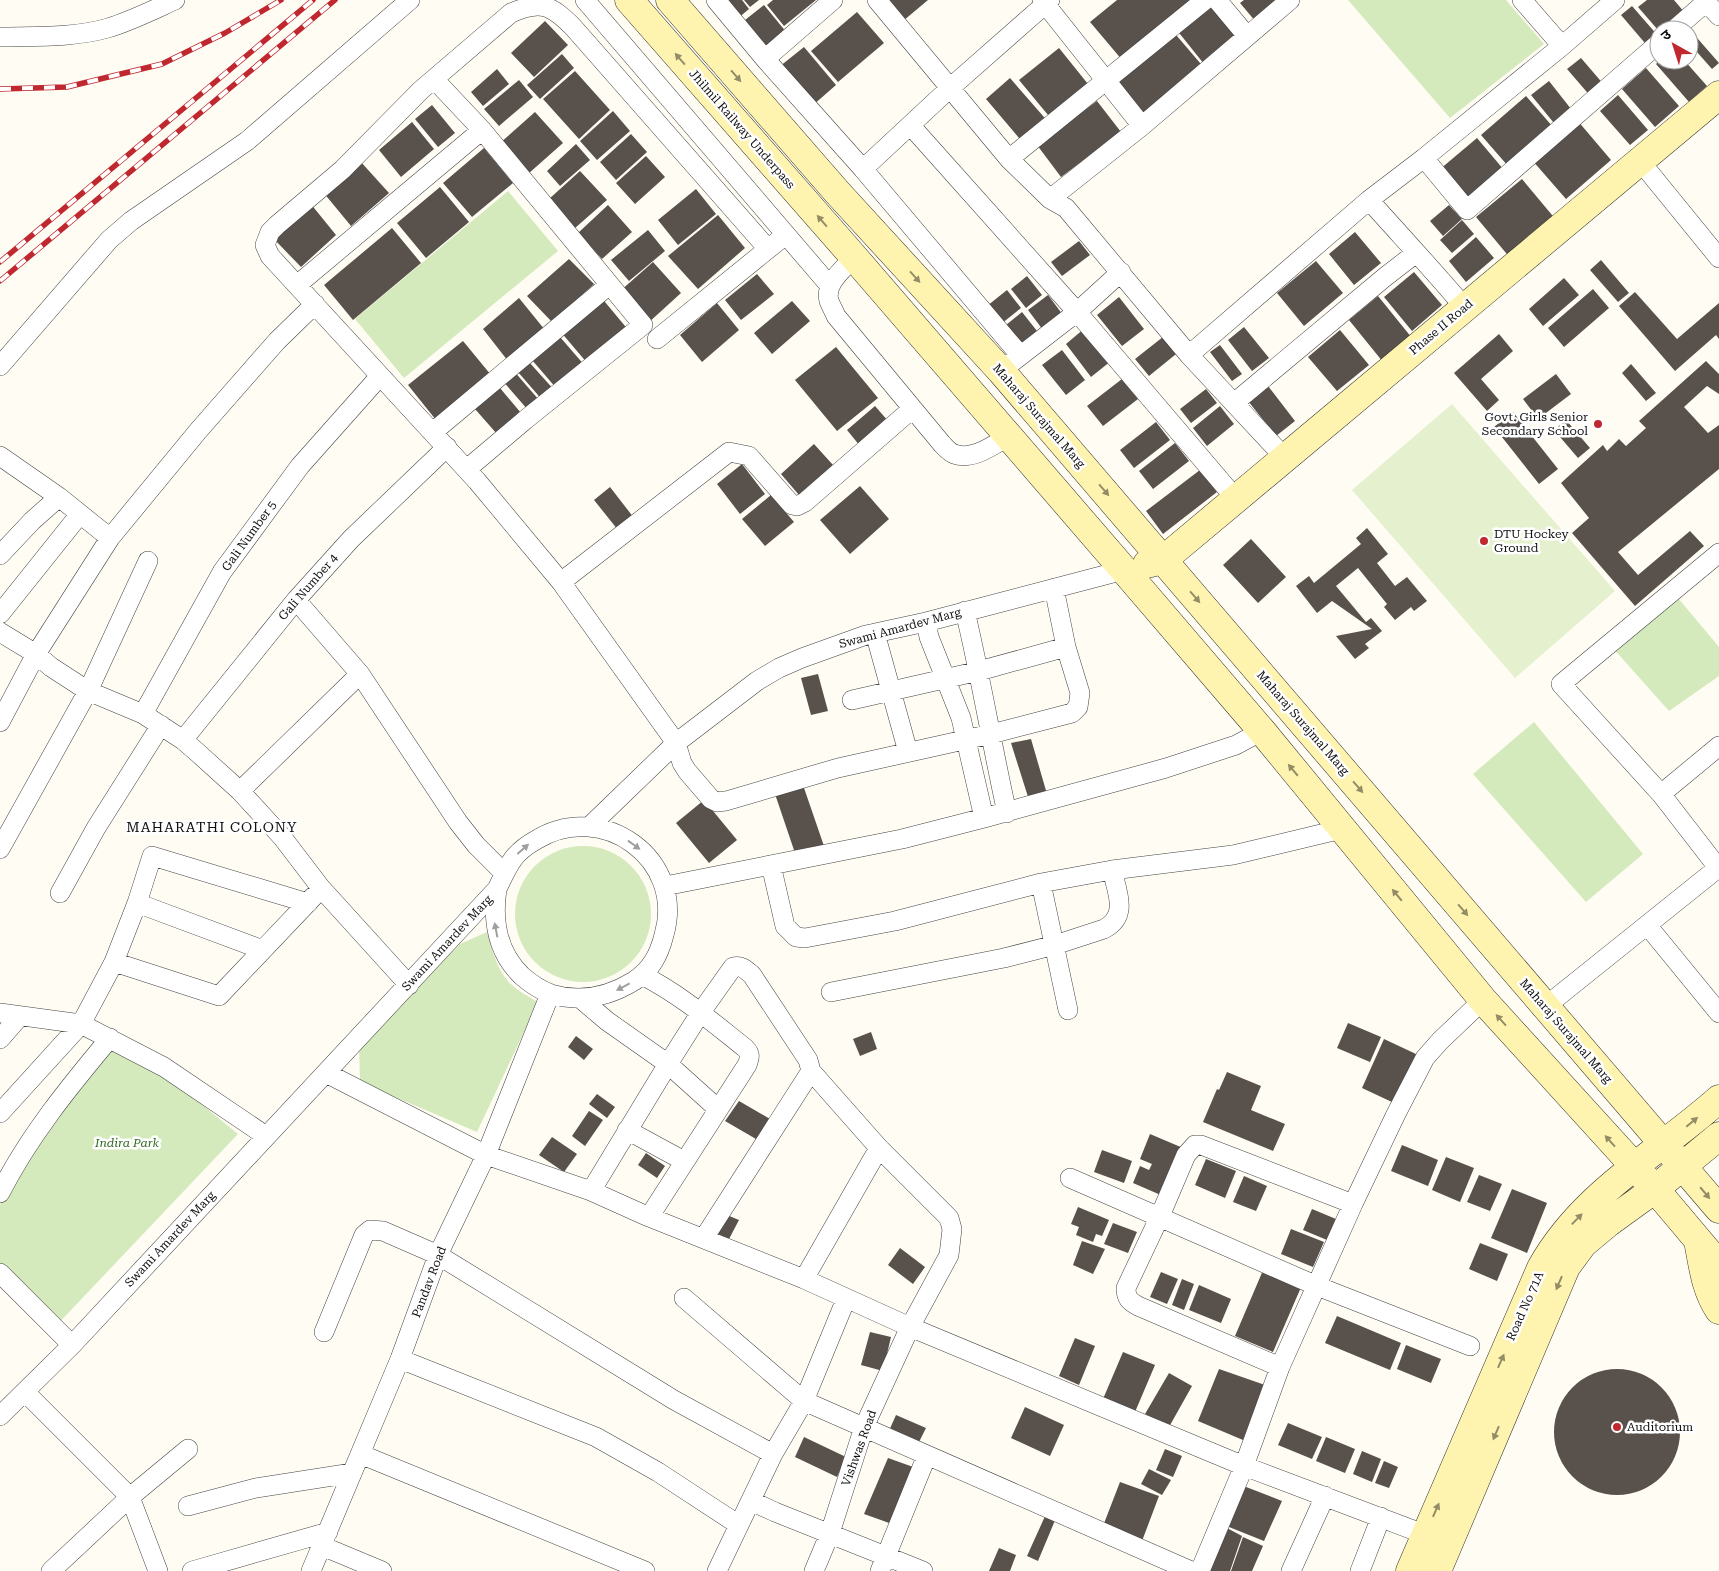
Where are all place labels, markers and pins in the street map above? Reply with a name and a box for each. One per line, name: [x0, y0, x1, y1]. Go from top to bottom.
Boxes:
place label: Govt. Girls Senior Secondary School: [1482, 410, 1588, 438]
marker: Govt. Girls Senior Secondary School: [1592, 418, 1604, 430]
place label: DTU Hockey Ground: [1494, 527, 1569, 555]
marker: DTU Hockey Ground: [1478, 535, 1490, 547]
place label: Auditorium: [1627, 1420, 1693, 1434]
marker: Auditorium: [1611, 1421, 1623, 1433]

